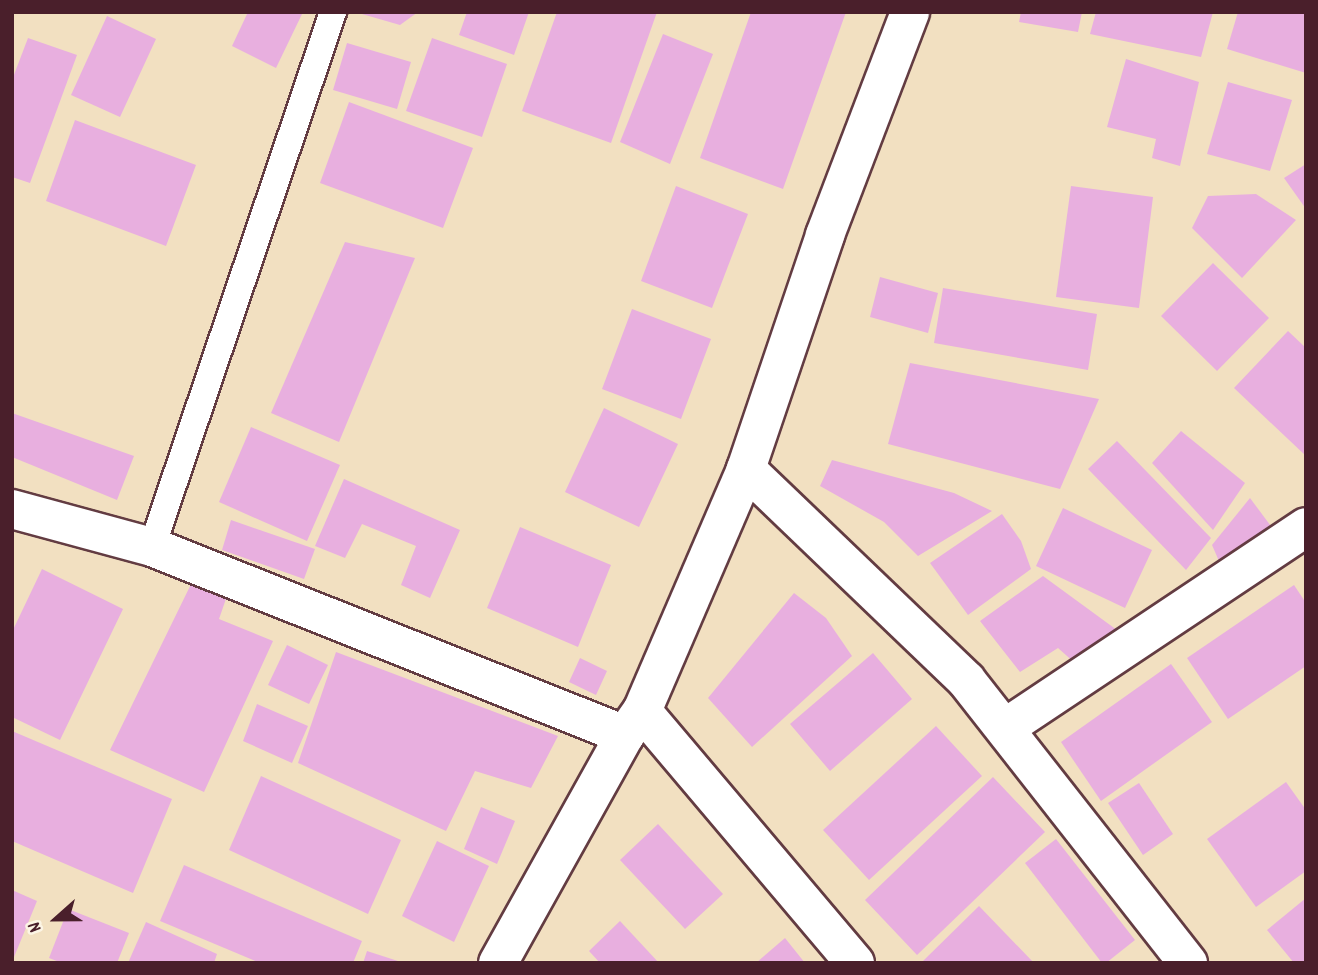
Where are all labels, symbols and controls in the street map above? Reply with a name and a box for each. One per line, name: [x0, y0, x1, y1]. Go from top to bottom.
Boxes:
north arrow: [21, 884, 91, 954]
text: N: [22, 917, 50, 936]

